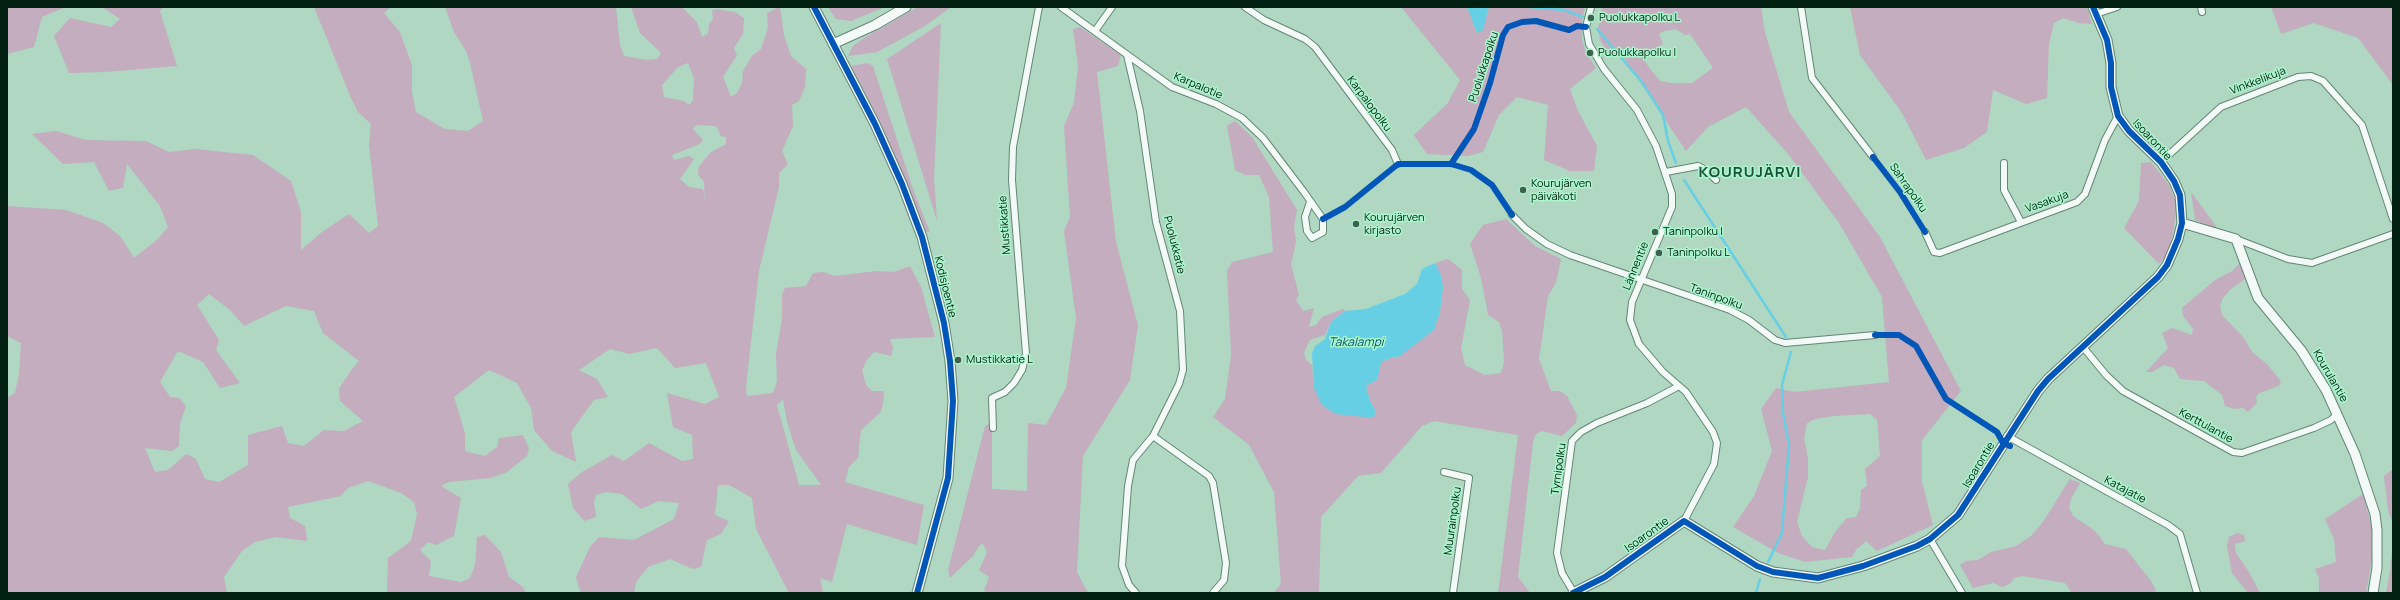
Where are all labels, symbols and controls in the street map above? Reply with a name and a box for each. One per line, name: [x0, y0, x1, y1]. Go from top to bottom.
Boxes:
place label: Puolukkapolku L: [1599, 11, 1680, 25]
marker: Puolukkapolku L: [1586, 13, 1596, 23]
street label: Puolukkapolku: [1466, 30, 1502, 104]
place label: Puolukkapolku I: [1598, 46, 1676, 60]
marker: Puolukkapolku I: [1585, 48, 1595, 58]
street label: Vinkkelikuja: [2228, 64, 2288, 98]
street label: Karpalotie: [1172, 70, 1224, 102]
street label: Karpalopolku: [1344, 74, 1394, 134]
street label: Isoarontie: [2130, 117, 2174, 163]
street label: Sahrapolku: [1886, 161, 1930, 215]
district label: KOURUJÄRVI: [1699, 164, 1801, 182]
place label: Kourujärven päiväkoti: [1531, 177, 1592, 203]
marker: Kourujärven päiväkoti: [1518, 185, 1528, 195]
street label: Vasakuja: [2024, 188, 2070, 216]
street label: Mustikkatie: [996, 195, 1014, 255]
place label: Kourujärven kirjasto: [1364, 211, 1425, 237]
street label: Puolukkatie: [1160, 215, 1188, 275]
marker: Kourujärven kirjasto: [1351, 219, 1361, 229]
place label: Taninpolku I: [1663, 225, 1723, 239]
marker: Taninpolku I: [1650, 227, 1660, 237]
street label: Lännentie: [1620, 240, 1652, 292]
place label: Taninpolku L: [1667, 246, 1730, 260]
marker: Taninpolku L: [1654, 248, 1664, 258]
street label: Kodisjoentie: [931, 255, 959, 319]
street label: Taninpolku: [1688, 281, 1744, 313]
water label: Takalampi: [1328, 336, 1384, 350]
street label: Kourulantie: [2310, 347, 2350, 405]
place label: Mustikkatie L: [966, 353, 1033, 367]
marker: Mustikkatie L: [953, 355, 963, 365]
street label: Kerttulantie: [2177, 406, 2235, 446]
street label: Isoarontie: [1960, 440, 1998, 490]
street label: Tyrnipolku: [1549, 442, 1569, 496]
street label: Katajatie: [2102, 474, 2148, 506]
street label: Muurainpolku: [1442, 486, 1464, 556]
street label: Isoarontie: [1622, 515, 1672, 555]

